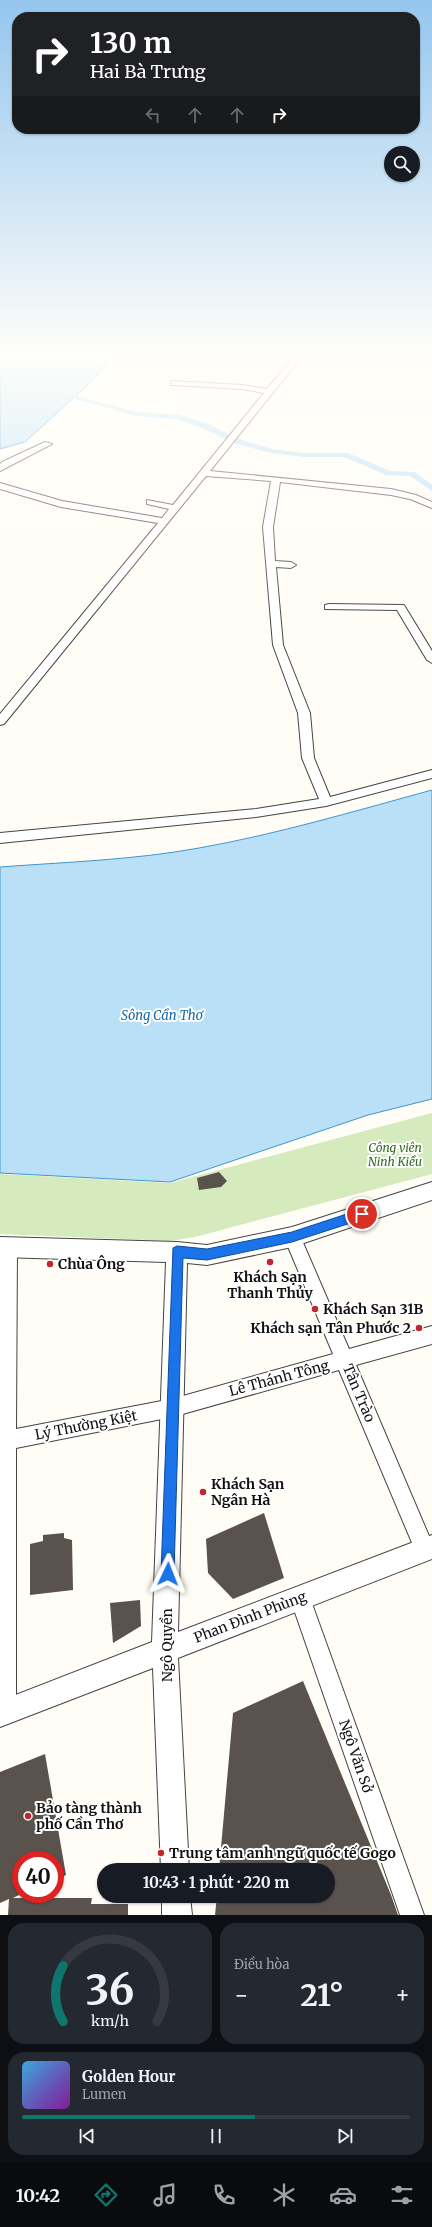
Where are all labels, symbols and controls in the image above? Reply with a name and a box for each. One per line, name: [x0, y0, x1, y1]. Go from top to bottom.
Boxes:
text: 130 m: [90, 25, 172, 61]
icon: right: [24, 28, 76, 80]
text: Hai Bà Trưng: [90, 60, 206, 83]
icon: left: [142, 104, 164, 126]
icon: ahead: [184, 104, 206, 126]
icon: ahead: [226, 104, 248, 126]
icon: right: [268, 104, 290, 126]
map controls: [384, 146, 420, 182]
button: search: [384, 146, 420, 182]
water label: Sông Cần Thơ: [121, 1007, 205, 1024]
park label: Công viên Ninh Kiều: [368, 1140, 422, 1169]
pin: [345, 1197, 379, 1231]
icon: arrive: [351, 1203, 373, 1225]
place label: Chùa Ông: [58, 1255, 125, 1273]
marker: Khách Sạn Thanh Thủy: [265, 1257, 275, 1267]
marker: Chùa Ông: [45, 1259, 55, 1269]
place label: Khách Sạn Thanh Thủy: [227, 1268, 313, 1302]
place label: Khách Sạn 31B: [323, 1300, 423, 1318]
marker: Khách Sạn 31B: [310, 1304, 320, 1314]
place label: Khách sạn Tân Phước 2: [250, 1319, 411, 1337]
marker: Khách sạn Tân Phước 2: [414, 1323, 424, 1333]
street label: Lê Thánh Tông: [227, 1356, 332, 1400]
street label: Tân Trào: [339, 1361, 379, 1425]
street label: Lý Thường Kiệt: [33, 1406, 139, 1444]
place label: Khách Sạn Ngân Hà: [211, 1475, 285, 1509]
marker: Khách Sạn Ngân Hà: [198, 1487, 208, 1497]
position arrow: [147, 1553, 189, 1595]
street label: Phan Đình Phùng: [191, 1587, 309, 1647]
street label: Ngô Quyền: [158, 1608, 176, 1682]
street label: Ngô Văn Sở: [335, 1717, 377, 1795]
place label: Bảo tàng thành phố Cần Thơ: [36, 1799, 143, 1833]
marker: Bảo tàng thành phố Cần Thơ: [23, 1811, 33, 1821]
place label: Trung tâm anh ngữ quốc tế Gogo: [169, 1844, 396, 1862]
marker: Trung tâm anh ngữ quốc tế Gogo: [156, 1848, 166, 1858]
speed limit sign: 40: [12, 1851, 64, 1903]
text: 10:43 · 1 phút · 220 m: [143, 1873, 289, 1892]
text: Điều hòa: [234, 1956, 289, 1973]
text: 36: [86, 1963, 134, 2015]
text: 21°: [300, 1976, 344, 2014]
text: −: [234, 1981, 249, 2009]
text: +: [395, 1981, 410, 2009]
text: km/h: [91, 2011, 129, 2029]
text: Golden Hour: [82, 2067, 176, 2086]
text: Lumen: [82, 2086, 126, 2103]
icon: previous: [76, 2125, 98, 2147]
icon: pause: [205, 2125, 227, 2147]
icon: next: [334, 2125, 356, 2147]
icon: directions: [92, 2181, 120, 2209]
icon: music: [151, 2181, 179, 2209]
icon: phone: [210, 2181, 238, 2209]
icon: climate: [270, 2181, 298, 2209]
icon: car: [329, 2181, 357, 2209]
icon: filters: [388, 2181, 416, 2209]
text: 10:42: [16, 2184, 60, 2207]

